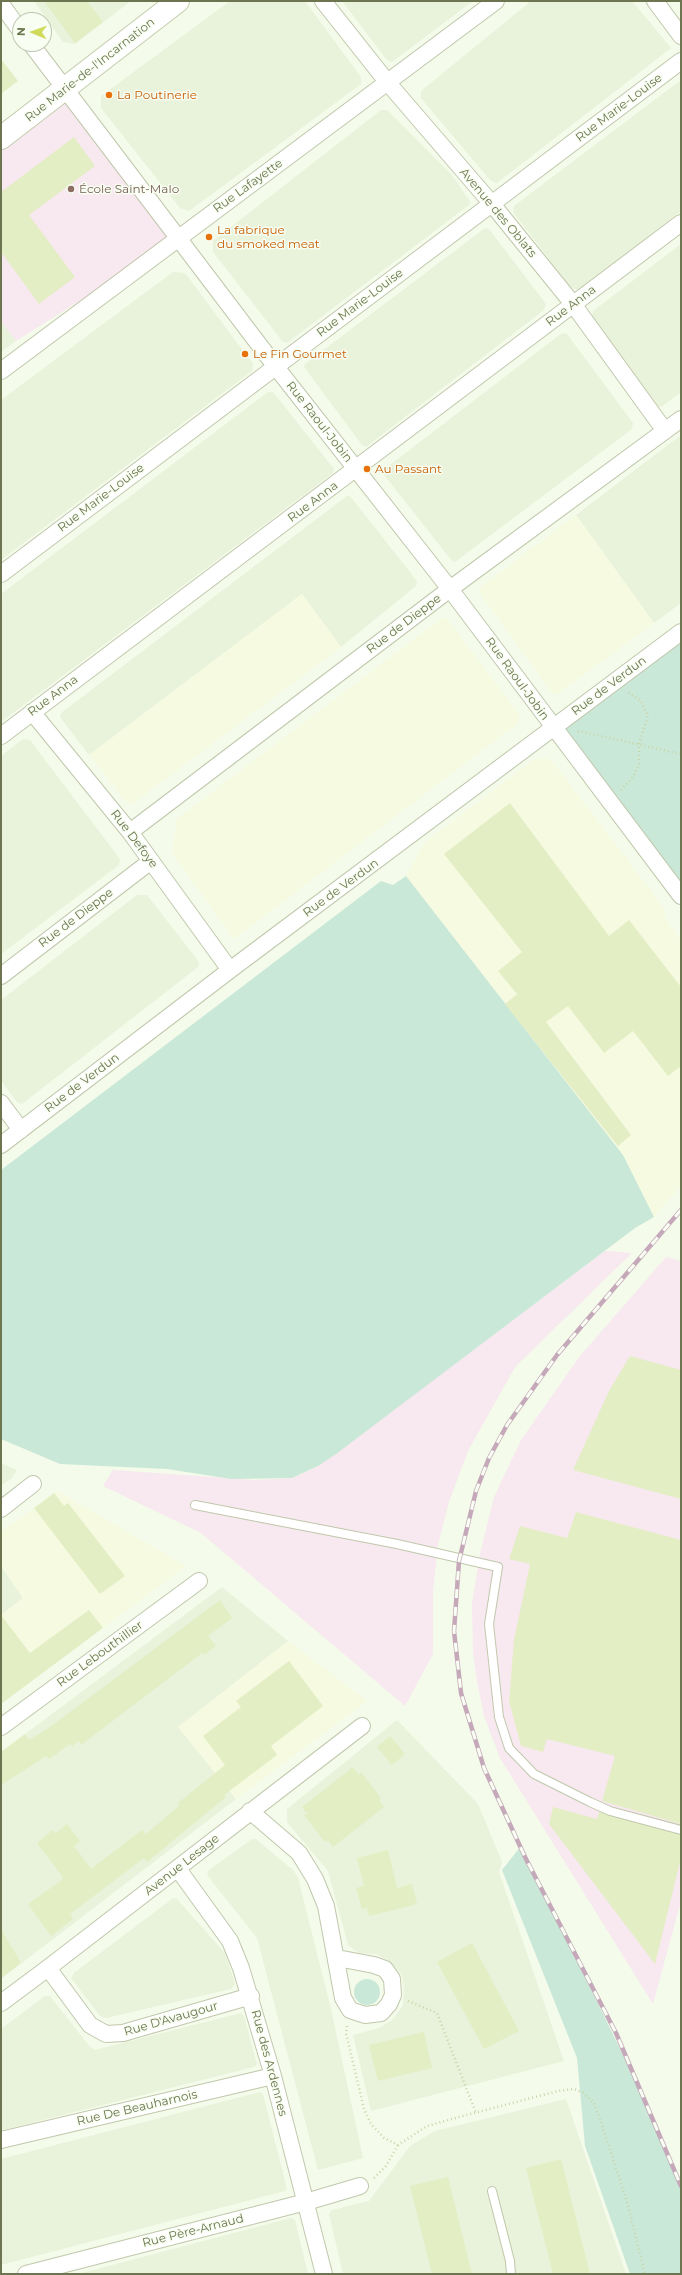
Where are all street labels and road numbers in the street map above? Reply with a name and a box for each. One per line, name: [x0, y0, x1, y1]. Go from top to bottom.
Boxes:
street label: Rue Marie-de-l'Incarnation: [22, 15, 158, 125]
street label: Rue Marie-Louise: [573, 71, 665, 145]
street label: Rue Lafayette: [210, 156, 286, 216]
street label: Avenue des Oblats: [456, 165, 540, 261]
street label: Rue Marie-Louise: [314, 266, 406, 340]
street label: Rue Anna: [543, 282, 599, 330]
street label: Rue Raoul-Jobin: [283, 379, 355, 465]
street label: Rue Marie-Louise: [55, 461, 147, 535]
street label: Rue Anna: [285, 478, 341, 526]
street label: Rue de Dieppe: [364, 591, 444, 657]
street label: Rue Raoul-Jobin: [482, 635, 552, 723]
street label: Rue de Verdun: [569, 653, 649, 719]
street label: Rue Anna: [25, 672, 81, 720]
street label: Rue Defoye: [107, 807, 161, 871]
street label: Rue de Verdun: [301, 856, 381, 920]
street label: Rue de Dieppe: [36, 885, 116, 951]
street label: Rue de Verdun: [42, 1050, 122, 1116]
street label: Rue Lebouthillier: [54, 1618, 146, 1690]
street label: Avenue Lesage: [142, 1831, 222, 1899]
street label: Rue D'Avaugour: [122, 1999, 220, 2039]
street label: Rue des Ardennes: [248, 2008, 290, 2118]
street label: Rue De Beauharnois: [75, 2087, 199, 2129]
street label: Rue Père-Arnaud: [141, 2211, 245, 2251]

